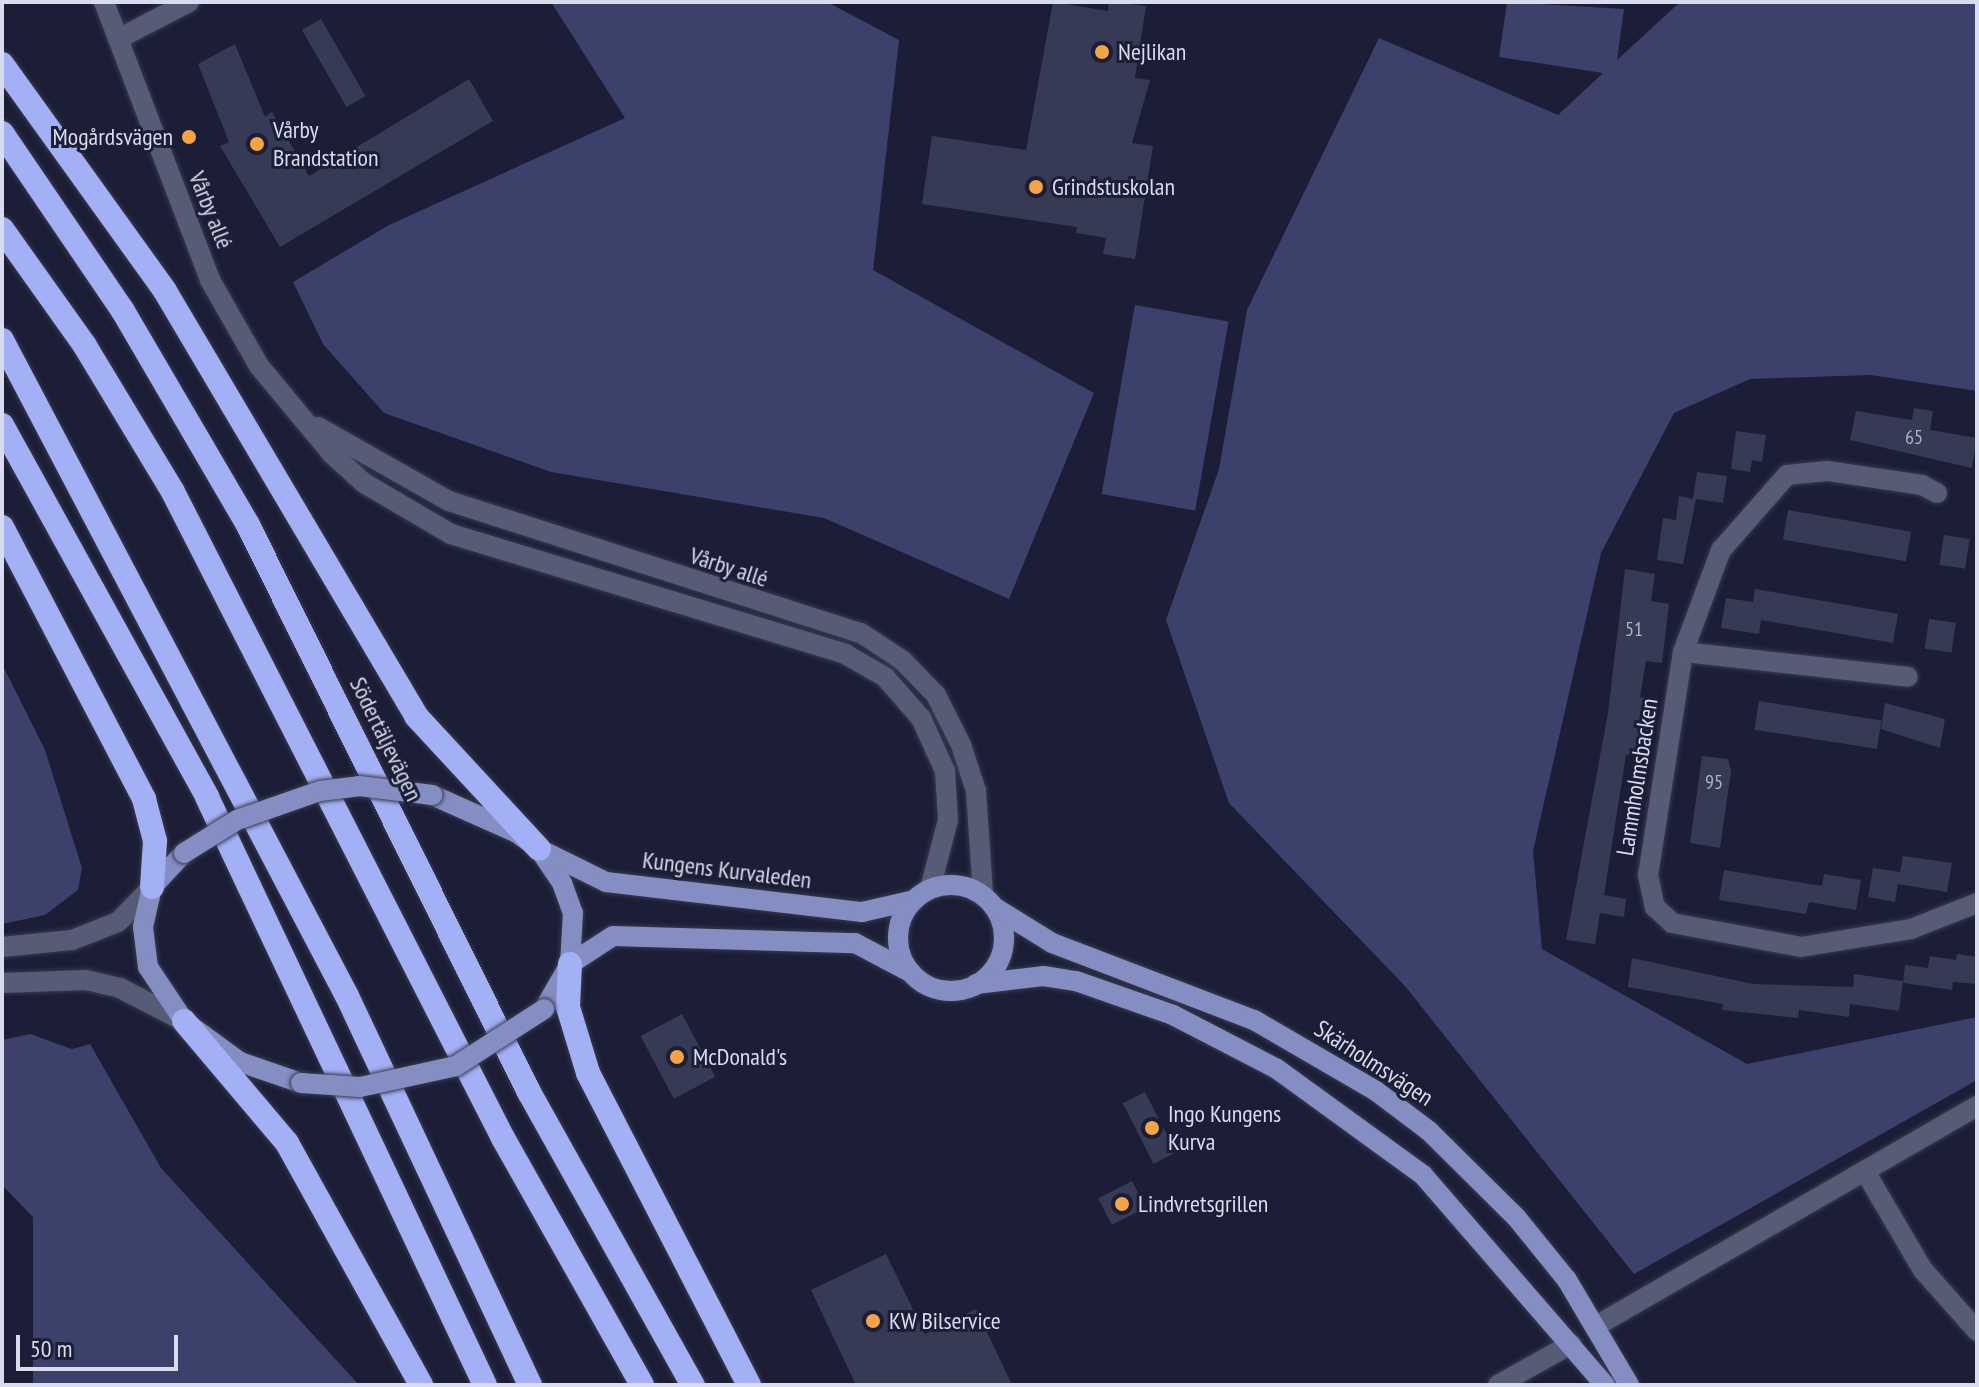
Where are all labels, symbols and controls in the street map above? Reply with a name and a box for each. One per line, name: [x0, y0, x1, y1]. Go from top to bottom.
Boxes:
place label: Nejlikan: [1118, 38, 1186, 66]
marker: Nejlikan: [1093, 43, 1111, 61]
place label: Vårby Brandstation: [273, 116, 378, 172]
place label: Mogårdsvägen: [53, 123, 173, 151]
marker: Mogårdsvägen: [180, 128, 198, 146]
marker: Vårby Brandstation: [248, 135, 266, 153]
street label: Vårby allé: [182, 167, 240, 253]
place label: Grindstuskolan: [1052, 173, 1175, 201]
marker: Grindstuskolan: [1027, 178, 1045, 196]
house number: 65: [1905, 425, 1923, 449]
street label: Vårby allé: [686, 541, 772, 593]
house number: 51: [1625, 617, 1643, 641]
street label: Södertäljevägen: [344, 672, 428, 806]
street label: Lammholmsbacken: [1610, 696, 1664, 858]
house number: 95: [1705, 770, 1723, 794]
street label: Kungens Kurvaleden: [641, 845, 813, 895]
street label: Skärholmsvägen: [1309, 1014, 1439, 1112]
place label: McDonald's: [693, 1043, 787, 1071]
marker: McDonald's: [668, 1048, 686, 1066]
place label: Ingo Kungens Kurva: [1168, 1100, 1281, 1156]
marker: Ingo Kungens Kurva: [1143, 1119, 1161, 1137]
place label: Lindvretsgrillen: [1138, 1190, 1268, 1218]
marker: Lindvretsgrillen: [1113, 1195, 1131, 1213]
place label: KW Bilservice: [889, 1307, 1001, 1335]
marker: KW Bilservice: [864, 1312, 882, 1330]
scale bar: [20, 1319, 182, 1369]
text: 50 m: [30, 1333, 72, 1364]

